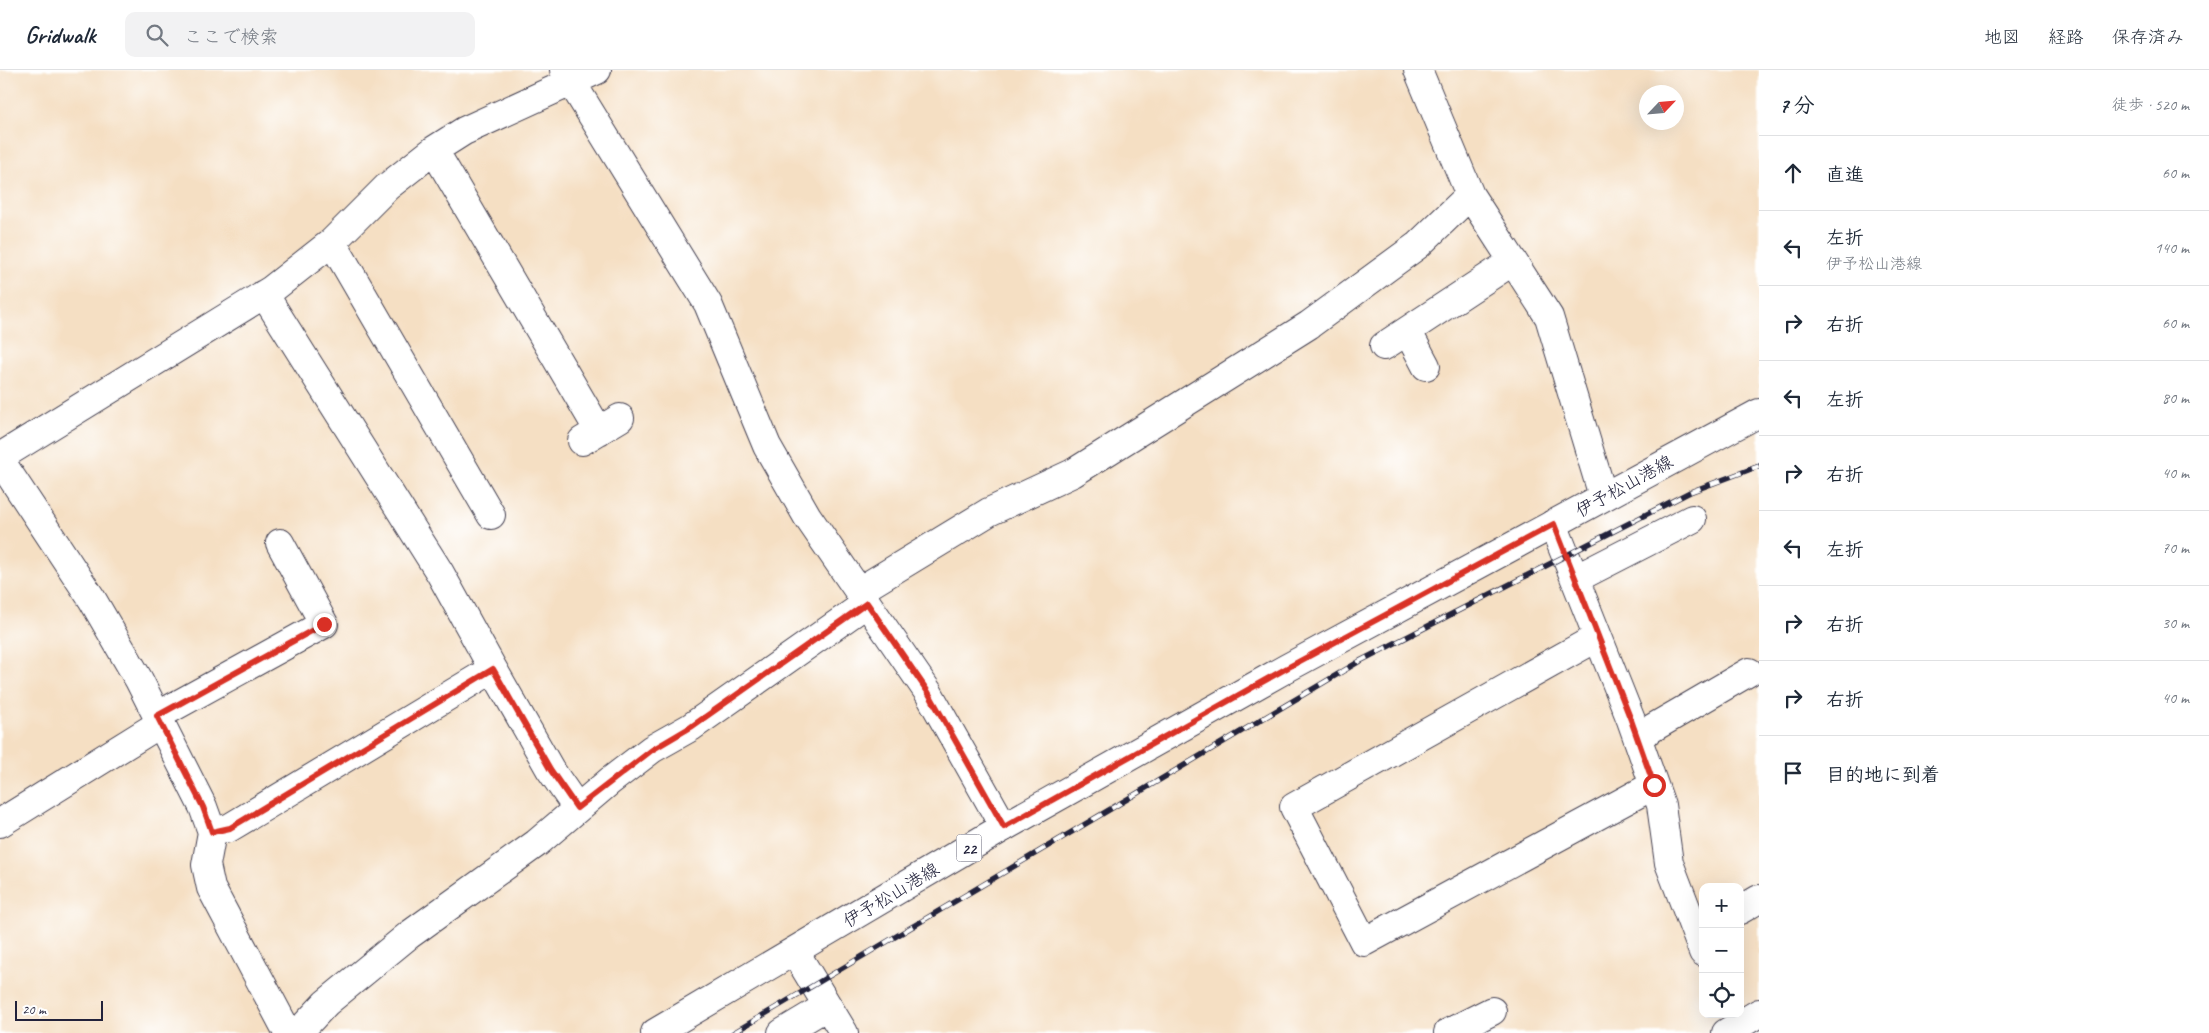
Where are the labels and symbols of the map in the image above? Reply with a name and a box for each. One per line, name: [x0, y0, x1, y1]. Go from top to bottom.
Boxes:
north arrow: [1639, 85, 1684, 130]
street label: 伊予松山港線: [1571, 450, 1677, 522]
route end: [313, 613, 336, 636]
route start: [1643, 774, 1666, 797]
road number: 22: [956, 834, 982, 861]
street label: 伊予松山港線: [839, 858, 943, 932]
scale bar: [15, 998, 102, 1021]

